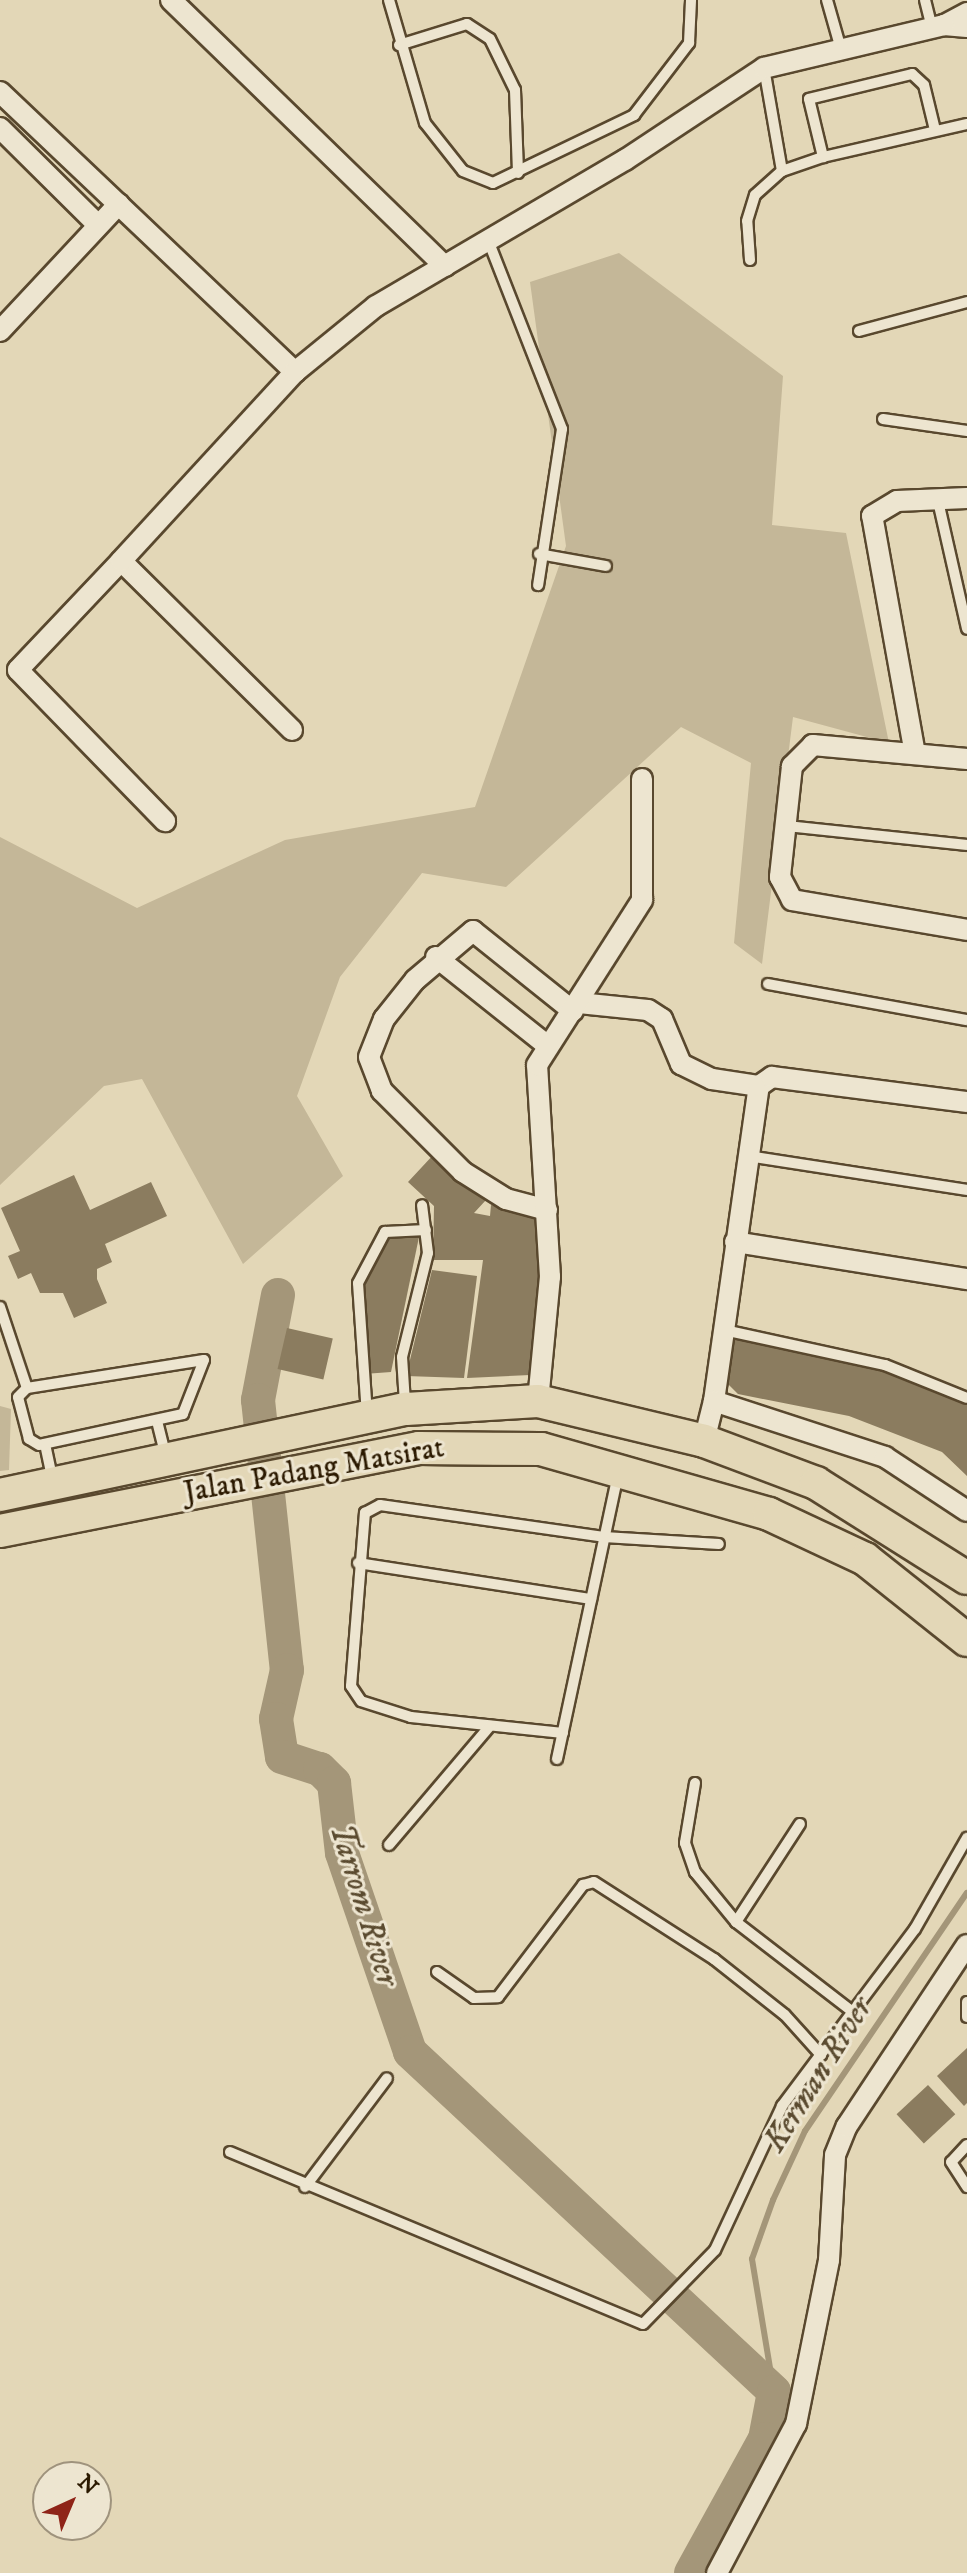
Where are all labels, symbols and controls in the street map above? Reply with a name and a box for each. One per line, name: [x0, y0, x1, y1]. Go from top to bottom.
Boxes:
street label: Jalan Padang Matsirat: [181, 1430, 447, 1512]
water label: Tarrom River: [320, 1819, 406, 1991]
water label: Kerman River: [757, 1991, 881, 2159]
north arrow: [32, 2461, 112, 2541]
text: N: [72, 2469, 104, 2501]

